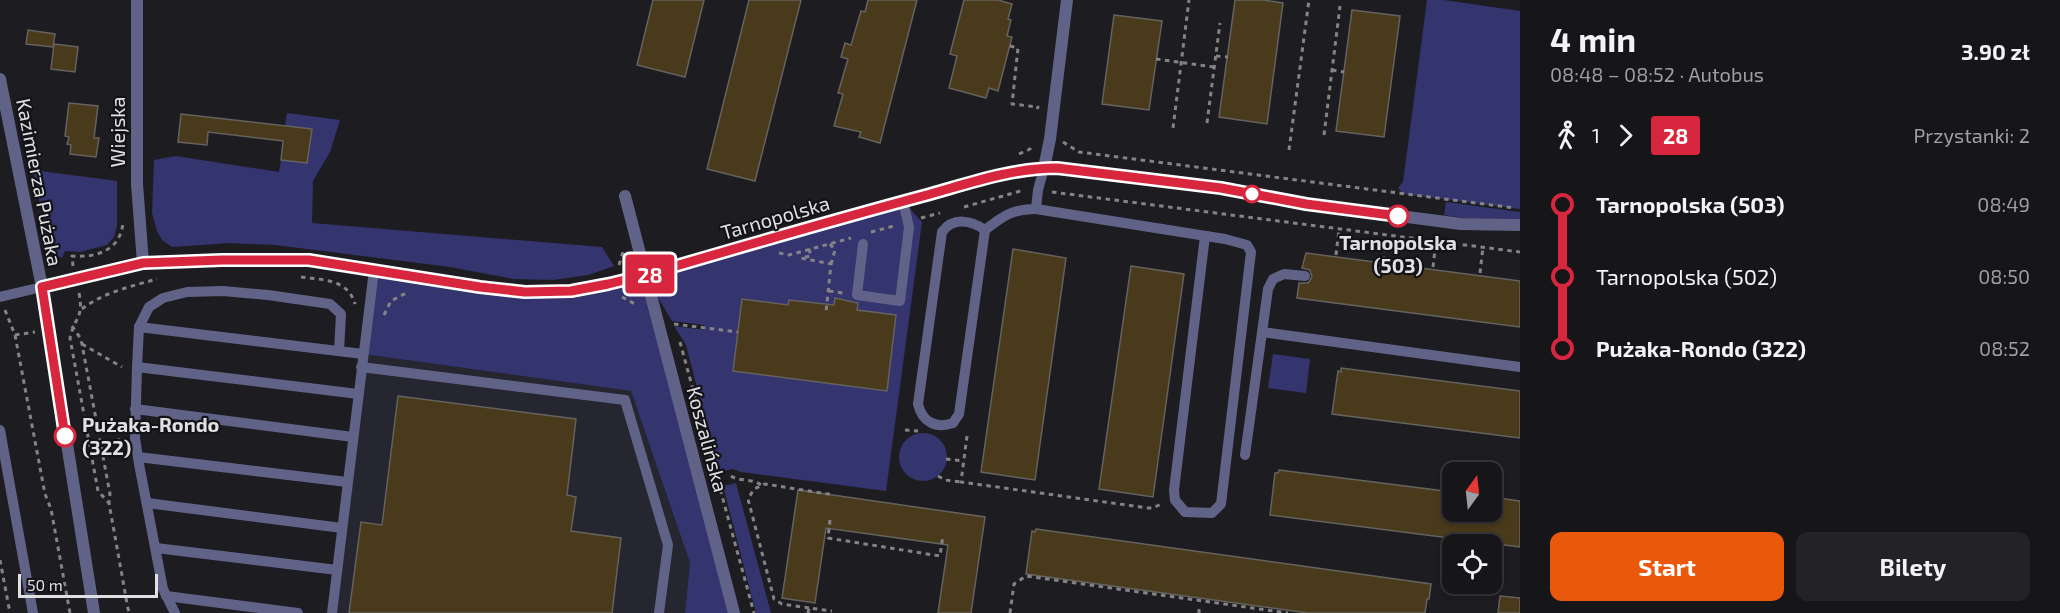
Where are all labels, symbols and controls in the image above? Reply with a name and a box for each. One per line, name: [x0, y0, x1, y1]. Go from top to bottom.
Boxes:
text: 4 min: [1550, 19, 1636, 59]
text: 3.90 zł: [1961, 38, 2030, 64]
text: 08:48 – 08:52 · Autobus: [1550, 62, 1764, 86]
street label: Kazimierza Pużaka: [12, 96, 68, 268]
street label: Wiejska: [105, 97, 129, 167]
icon: walk: [1550, 119, 1583, 152]
icon: forward: [1609, 119, 1642, 152]
text: 1: [1592, 123, 1600, 147]
text: 28: [1663, 123, 1688, 148]
text: Przystanki: 2: [1913, 123, 2030, 147]
unlabelled marker: [1243, 185, 1261, 203]
street label: Tarnopolska: [718, 190, 832, 244]
text: Tarnopolska (503): [1596, 191, 1785, 217]
text: 08:49: [1977, 192, 2030, 216]
marker: Tarnopolska (503): [1387, 205, 1409, 227]
place label: Tarnopolska (503): [1339, 230, 1457, 277]
line badge: 28: [623, 254, 677, 294]
text: 28: [637, 262, 663, 287]
text: Tarnopolska (502): [1596, 263, 1777, 289]
text: 08:50: [1978, 264, 2030, 288]
text: Pużaka-Rondo (322): [1596, 335, 1806, 361]
text: 08:52: [1979, 336, 2030, 360]
street label: Koszalińska: [682, 384, 734, 494]
place label: Pużaka-Rondo (322): [82, 412, 219, 459]
marker: Pużaka-Rondo (322): [54, 425, 76, 447]
north arrow: [1442, 462, 1502, 522]
map controls: [1442, 462, 1502, 594]
button: Start: [1550, 532, 1784, 601]
button: Bilety: [1796, 532, 2030, 601]
button: locate: [1442, 534, 1502, 594]
scale bar: [18, 571, 158, 598]
text: 50 m: [27, 575, 63, 594]

